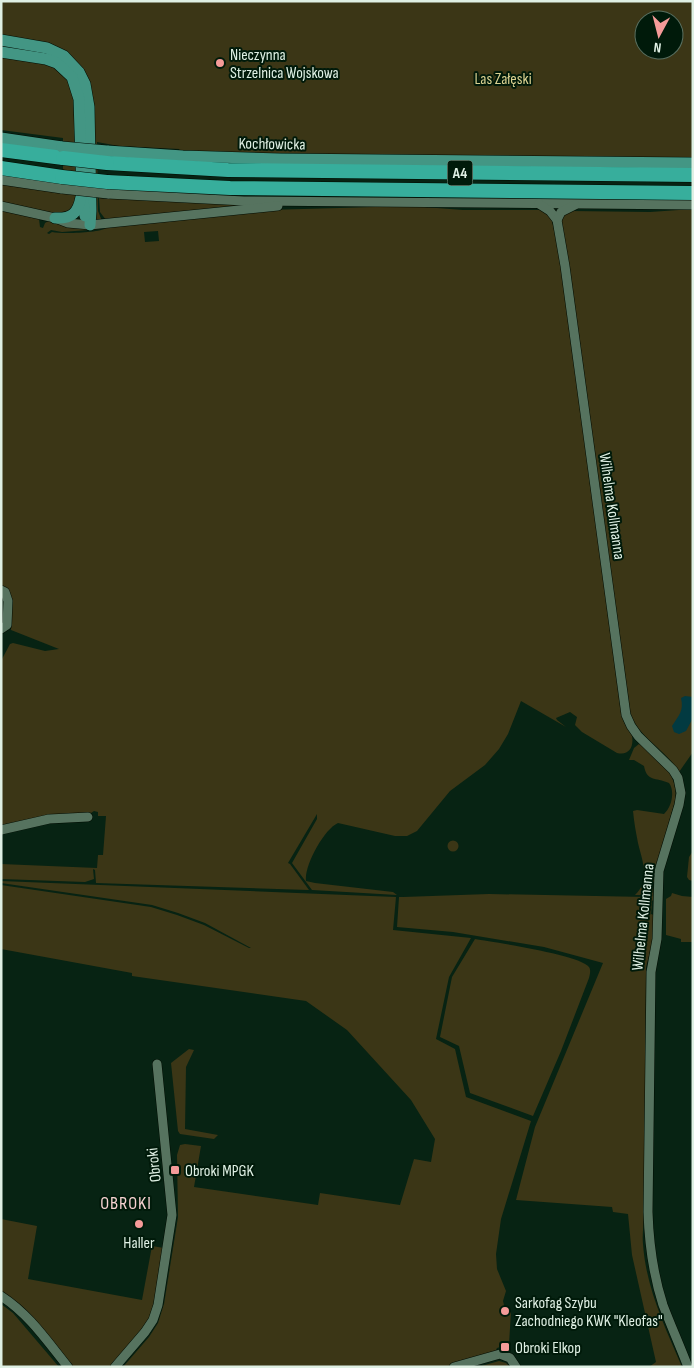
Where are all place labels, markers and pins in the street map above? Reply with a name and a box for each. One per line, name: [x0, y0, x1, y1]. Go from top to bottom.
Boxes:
place label: Nieczynna Strzelnica Wojskowa: [230, 46, 339, 83]
marker: Nieczynna Strzelnica Wojskowa: [214, 57, 226, 69]
place label: Obroki MPGK: [185, 1162, 254, 1181]
marker: Obroki MPGK: [169, 1164, 181, 1176]
marker: Haller: [133, 1218, 145, 1230]
place label: Haller: [123, 1234, 155, 1253]
place label: Sarkofag Szybu Zachodniego KWK "Kleofas": [515, 1294, 663, 1331]
marker: Sarkofag Szybu Zachodniego KWK "Kleofas": [499, 1305, 511, 1317]
place label: Obroki Elkop: [515, 1339, 581, 1358]
marker: Obroki Elkop: [499, 1341, 511, 1353]

